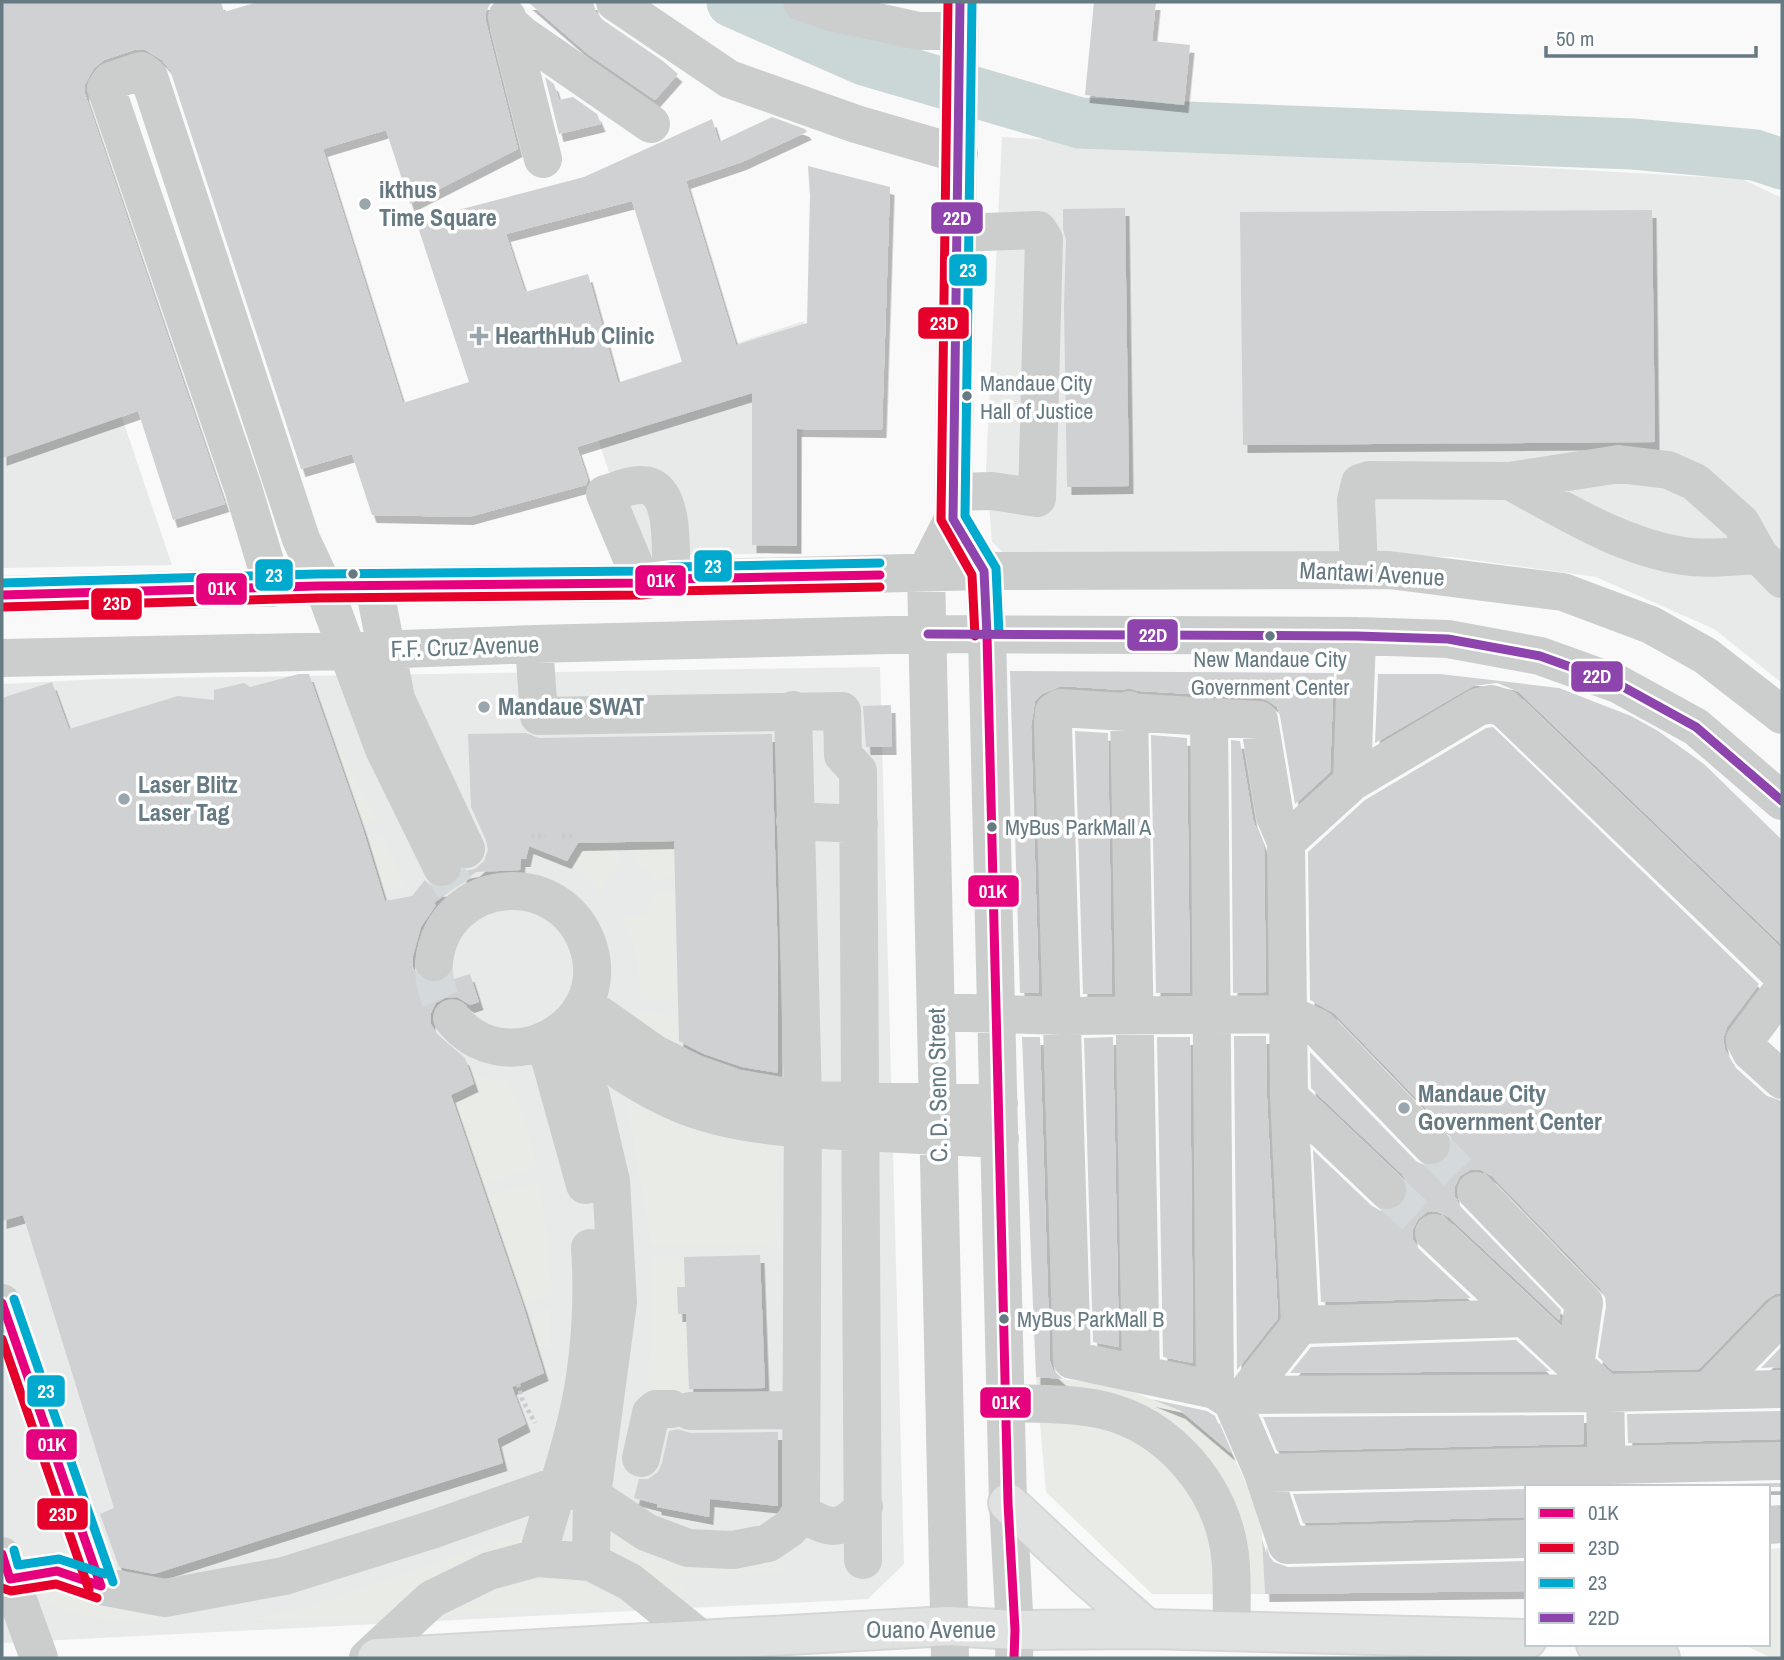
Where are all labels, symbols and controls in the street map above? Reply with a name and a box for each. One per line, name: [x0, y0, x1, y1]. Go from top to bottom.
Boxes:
scale bar: [1546, 14, 1756, 58]
text: 50 m: [1556, 24, 1594, 53]
place label: ikthus Time Square: [379, 173, 497, 233]
marker: ikthus Time Square: [357, 196, 373, 212]
line badge: 22D: [930, 201, 984, 235]
text: 22D: [943, 205, 971, 231]
line badge: 23: [948, 253, 988, 287]
text: 23: [959, 257, 977, 283]
line badge: 23D: [917, 306, 970, 340]
text: 23D: [930, 310, 958, 336]
place label: HearthHub Clinic: [495, 319, 655, 351]
marker: HearthHub Clinic: [469, 326, 489, 346]
place label: Mandaue City Hall of Justice: [980, 368, 1093, 426]
marker: Mandaue City Hall of Justice: [960, 389, 974, 403]
line badge: 23: [693, 549, 733, 583]
text: 23: [704, 553, 722, 579]
street label: Mantawi Avenue: [1299, 553, 1445, 593]
line badge: 23: [254, 558, 294, 592]
text: 23: [265, 562, 283, 588]
line badge: 01K: [634, 564, 687, 597]
unlabelled marker: [346, 567, 360, 581]
text: 01K: [647, 567, 676, 593]
line badge: 01K: [195, 572, 248, 606]
text: 01K: [208, 575, 237, 601]
line badge: 23D: [90, 587, 143, 621]
text: 23D: [103, 590, 131, 616]
line badge: 22D: [1126, 618, 1179, 652]
text: 22D: [1139, 622, 1167, 648]
street label: F.F. Cruz Avenue: [390, 627, 540, 665]
marker: New Mandaue City Government Center: [1263, 629, 1277, 643]
place label: New Mandaue City Government Center: [1191, 644, 1349, 702]
line badge: 22D: [1570, 660, 1624, 693]
text: 22D: [1583, 663, 1611, 689]
place label: Mandaue SWAT: [498, 690, 644, 722]
marker: Mandaue SWAT: [476, 699, 492, 715]
place label: Laser Blitz Laser Tag: [138, 768, 238, 828]
marker: Laser Blitz Laser Tag: [116, 791, 132, 807]
place label: MyBus ParkMall A: [1005, 812, 1152, 842]
marker: MyBus ParkMall A: [985, 820, 999, 834]
line badge: 01K: [967, 874, 1020, 908]
text: 01K: [979, 878, 1008, 904]
street label: C. D. Seno Street: [920, 1007, 954, 1162]
place label: Mandaue City Government Center: [1418, 1077, 1602, 1137]
marker: Mandaue City Government Center: [1396, 1100, 1412, 1116]
place label: MyBus ParkMall B: [1017, 1304, 1164, 1334]
marker: MyBus ParkMall B: [997, 1312, 1011, 1326]
line badge: 23: [26, 1374, 66, 1408]
text: 23: [37, 1378, 55, 1404]
line badge: 01K: [979, 1386, 1032, 1419]
text: 01K: [992, 1389, 1021, 1415]
line badge: 01K: [25, 1428, 78, 1461]
text: 01K: [38, 1431, 67, 1457]
legend: [1525, 1485, 1770, 1646]
line badge: 23D: [36, 1497, 89, 1531]
text: 01K: [1588, 1498, 1619, 1527]
text: 23D: [49, 1501, 77, 1527]
text: 23D: [1588, 1533, 1620, 1562]
text: 23: [1588, 1568, 1607, 1597]
text: 22D: [1588, 1603, 1620, 1632]
street label: Ouano Avenue: [866, 1613, 996, 1645]

